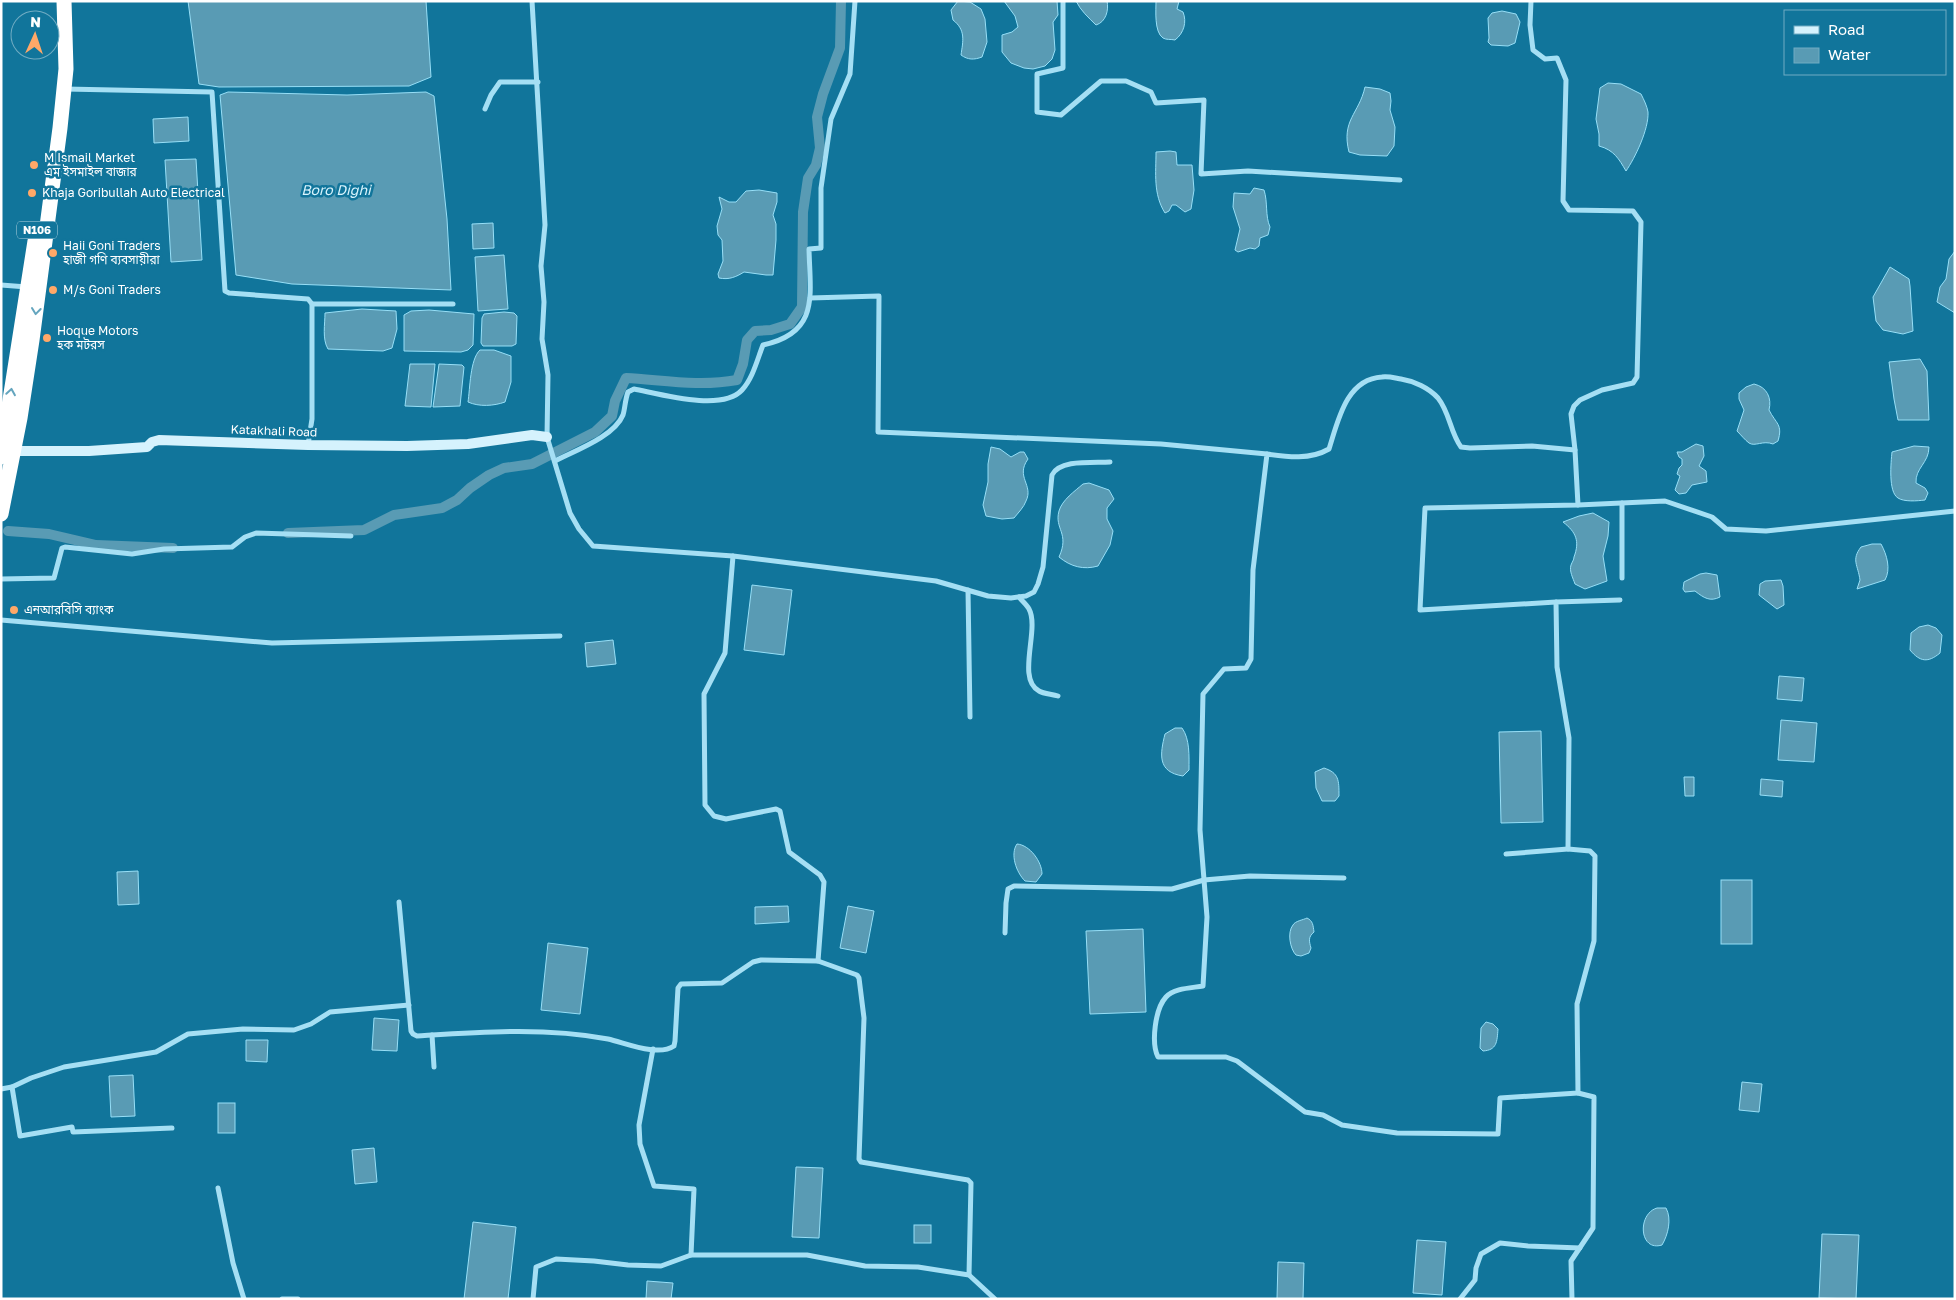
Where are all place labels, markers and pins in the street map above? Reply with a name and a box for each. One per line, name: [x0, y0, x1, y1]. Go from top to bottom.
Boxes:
place label: M Ismail Market এম ইসমাইল বাজার: [44, 150, 138, 179]
marker: M Ismail Market এম ইসমাইল বাজার: [28, 159, 40, 171]
place label: Khaja Goribullah Auto Electrical: [42, 185, 225, 200]
marker: Khaja Goribullah Auto Electrical: [26, 187, 38, 199]
place label: Haji Goni Traders হাজী গণি ব্যবসায়ীরা: [62, 238, 161, 267]
marker: Haji Goni Traders হাজী গণি ব্যবসায়ীরা: [47, 247, 59, 259]
place label: M/s Goni Traders: [63, 282, 161, 297]
marker: M/s Goni Traders: [47, 284, 59, 296]
place label: Hoque Motors হক মটরস: [56, 323, 138, 352]
marker: Hoque Motors হক মটরস: [41, 332, 53, 344]
place label: এনআরবিসি ব্যাংক: [24, 602, 114, 617]
marker: এনআরবিসি ব্যাংক: [8, 604, 20, 616]

